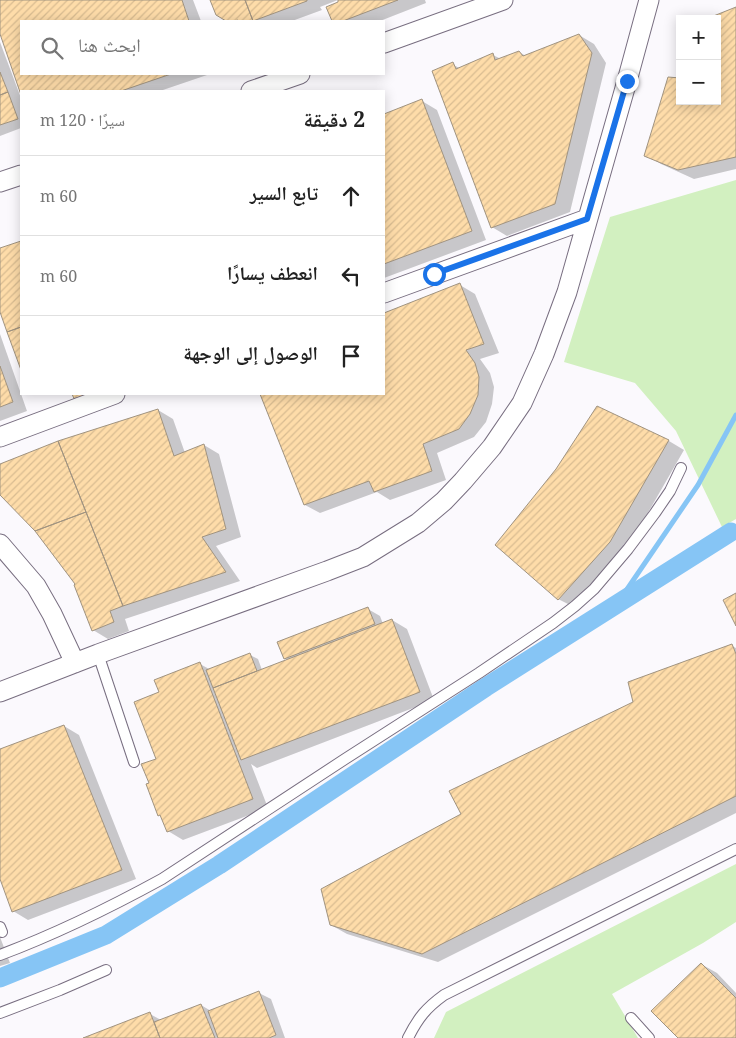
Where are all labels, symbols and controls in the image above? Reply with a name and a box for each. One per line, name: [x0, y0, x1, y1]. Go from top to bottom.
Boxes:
map controls: [676, 15, 721, 105]
button: +: [676, 15, 721, 60]
search box: [20, 20, 385, 75]
text: ابحث هنا: [78, 32, 141, 58]
icon: search: [38, 34, 66, 62]
button: −: [676, 60, 721, 105]
route end: [616, 70, 639, 93]
text: 2 دقيقة: [304, 105, 365, 133]
text: سيرًا · 120 m: [40, 109, 125, 131]
text: تابع السير: [250, 180, 318, 206]
icon: ahead: [337, 182, 365, 210]
text: 60 m: [40, 185, 77, 207]
text: انعطف يسارًا: [227, 260, 318, 286]
icon: left: [337, 262, 365, 290]
route start: [423, 263, 446, 286]
text: 60 m: [40, 265, 77, 287]
text: الوصول إلى الوجهة: [183, 340, 318, 366]
icon: arrive: [337, 342, 365, 370]

